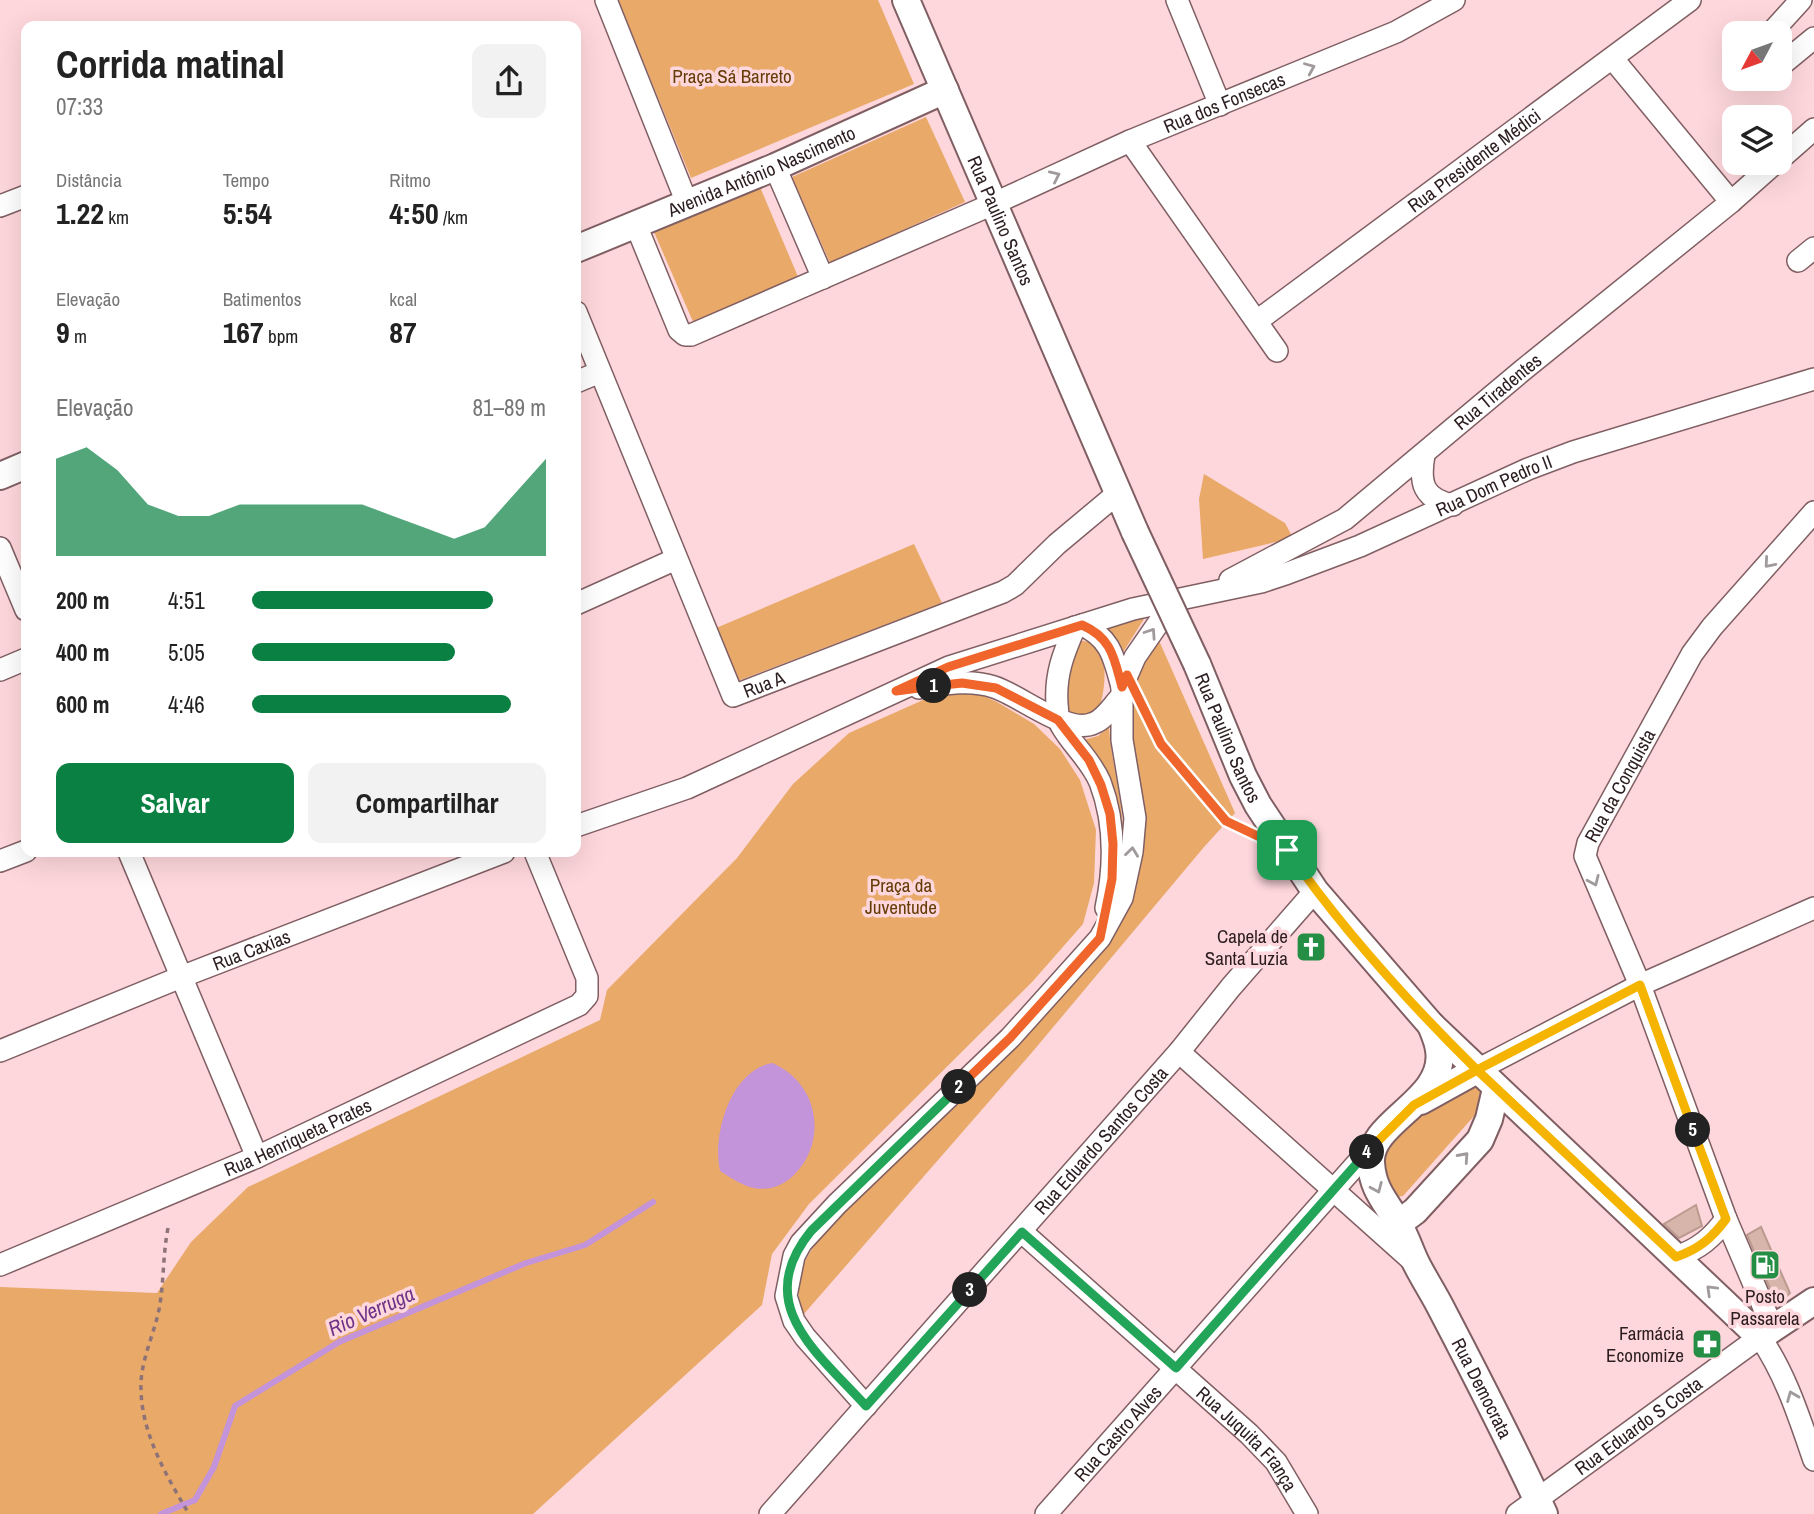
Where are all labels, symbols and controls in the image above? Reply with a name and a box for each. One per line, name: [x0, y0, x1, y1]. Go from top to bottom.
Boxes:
north arrow: [1722, 21, 1792, 91]
map controls: [1722, 21, 1792, 175]
text: Corrida matinal: [56, 39, 285, 90]
button: share: [472, 44, 546, 118]
one-way arrow: [1302, 62, 1315, 76]
park label: Praça Sá Barreto: [672, 63, 792, 89]
street label: Rua dos Fonsecas: [1159, 66, 1289, 139]
text: 07:33: [56, 91, 103, 122]
street label: Rua Presidente Médici: [1402, 102, 1546, 218]
button: layers: [1722, 105, 1792, 175]
street label: Avenida Antônio Nascimento: [663, 119, 859, 223]
street label: Rua Paulino Santos: [962, 152, 1040, 289]
text: Distância: [56, 167, 122, 193]
text: Tempo: [223, 167, 269, 193]
text: Ritmo: [389, 167, 431, 193]
one-way arrow: [1048, 170, 1060, 184]
text: 1.22: [56, 193, 104, 233]
text: 5:54: [223, 193, 272, 233]
text: 4:50: [389, 193, 439, 233]
text: km: [104, 204, 129, 230]
text: /km: [439, 204, 468, 230]
text: Elevação: [56, 286, 120, 312]
text: Batimentos: [223, 286, 301, 312]
text: kcal: [389, 286, 417, 312]
text: 9: [56, 312, 70, 352]
text: 167: [223, 312, 264, 352]
text: 87: [389, 312, 417, 352]
text: m: [70, 323, 87, 349]
text: bpm: [264, 323, 298, 349]
street label: Rua Tiradentes: [1448, 347, 1547, 436]
text: Elevação: [56, 392, 134, 423]
text: 81–89 m: [473, 392, 546, 423]
street label: Rua Dom Pedro II: [1431, 448, 1556, 523]
one-way arrow: [1765, 555, 1777, 568]
text: 200 m: [56, 585, 109, 616]
text: 4:51: [168, 585, 205, 616]
one-way arrow: [1142, 628, 1155, 641]
text: 400 m: [56, 637, 109, 668]
text: 5:05: [168, 637, 205, 668]
street label: Rua A: [739, 664, 789, 704]
pin: 1: [916, 668, 951, 704]
street label: Rua Paulino Santos: [1189, 669, 1268, 807]
text: 1: [929, 672, 938, 698]
text: 600 m: [56, 689, 109, 720]
text: 4:46: [168, 689, 205, 720]
street label: Rua da Conquista: [1578, 724, 1661, 847]
button: Salvar: [56, 763, 294, 843]
button: Compartilhar: [308, 763, 546, 843]
pin: [1257, 820, 1317, 880]
icon: arrive: [1268, 831, 1306, 869]
one-way arrow: [1124, 846, 1139, 858]
park label: Praça da Juventude: [865, 872, 937, 920]
one-way arrow: [1586, 874, 1600, 886]
street label: Rua Caxias: [209, 923, 294, 977]
place label: Capela de Santa Luzia: [1205, 923, 1288, 971]
church icon: Capela de Santa Luzia: [1294, 930, 1328, 964]
street label: Rua Eduardo Santos Costa: [1028, 1060, 1174, 1220]
pin: 2: [942, 1070, 976, 1104]
text: 2: [954, 1073, 963, 1099]
street label: Rua Henriqueta Prates: [220, 1092, 376, 1182]
pin: 5: [1676, 1112, 1710, 1148]
text: 5: [1688, 1116, 1697, 1142]
pin: 4: [1350, 1134, 1384, 1170]
text: 4: [1362, 1138, 1371, 1164]
one-way arrow: [1456, 1152, 1468, 1165]
one-way arrow: [1369, 1181, 1383, 1193]
fuel station icon: Posto Passarela: [1748, 1248, 1782, 1282]
pin: 3: [953, 1272, 988, 1308]
text: 3: [965, 1276, 974, 1302]
water label: Rio Verruga: [323, 1279, 419, 1343]
place label: Posto Passarela: [1730, 1283, 1800, 1331]
one-way arrow: [1706, 1286, 1719, 1299]
place label: Farmácia Economize: [1606, 1320, 1684, 1368]
pharmacy icon: Farmácia Economize: [1690, 1327, 1724, 1361]
street label: Rua Democrata: [1446, 1333, 1519, 1443]
street label: Rua Eduardo S Costa: [1569, 1370, 1707, 1481]
street label: Rua Castro Alves: [1068, 1379, 1168, 1487]
street label: Rua Juquita França: [1191, 1380, 1304, 1496]
one-way arrow: [1786, 1391, 1800, 1403]

